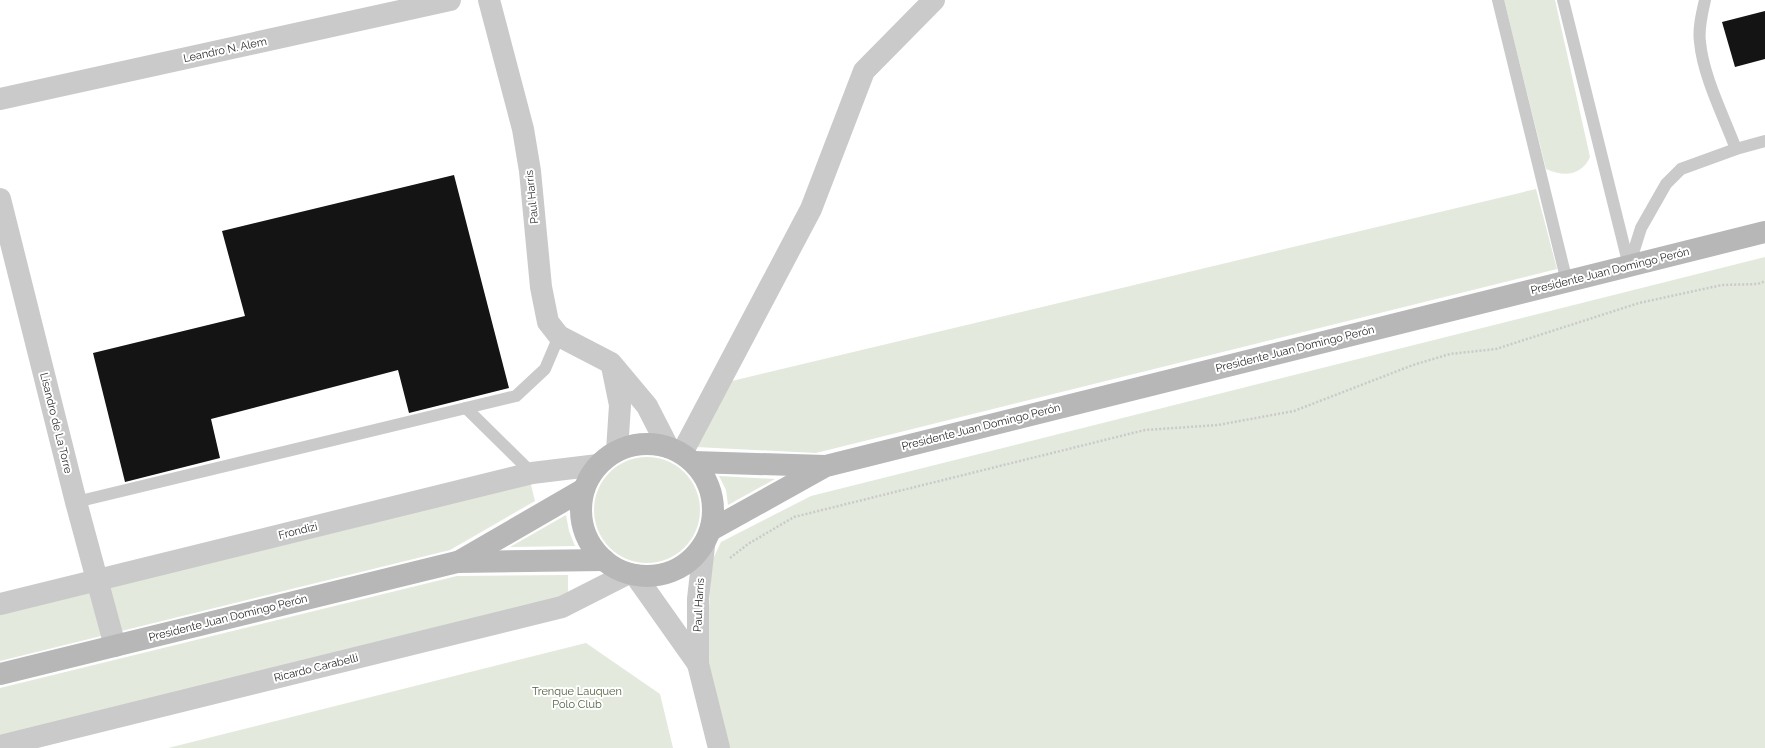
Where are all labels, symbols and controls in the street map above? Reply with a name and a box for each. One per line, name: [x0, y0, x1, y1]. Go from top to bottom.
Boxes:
street label: Leandro N. Alem: [182, 35, 268, 65]
street label: Paul Harris: [523, 169, 541, 225]
street label: Presidente Juan Domingo Perón: [1529, 245, 1691, 297]
street label: Presidente Juan Domingo Perón: [1214, 323, 1376, 375]
street label: Lisandro de La Torre: [37, 371, 75, 475]
street label: Presidente Juan Domingo Perón: [900, 401, 1062, 453]
street label: Frondizi: [277, 520, 319, 542]
street label: Paul Harris: [691, 578, 707, 632]
street label: Presidente Juan Domingo Perón: [147, 592, 309, 644]
street label: Ricardo Carabelli: [272, 651, 360, 685]
park label: Trenque Lauquen Polo Club: [532, 685, 622, 711]

